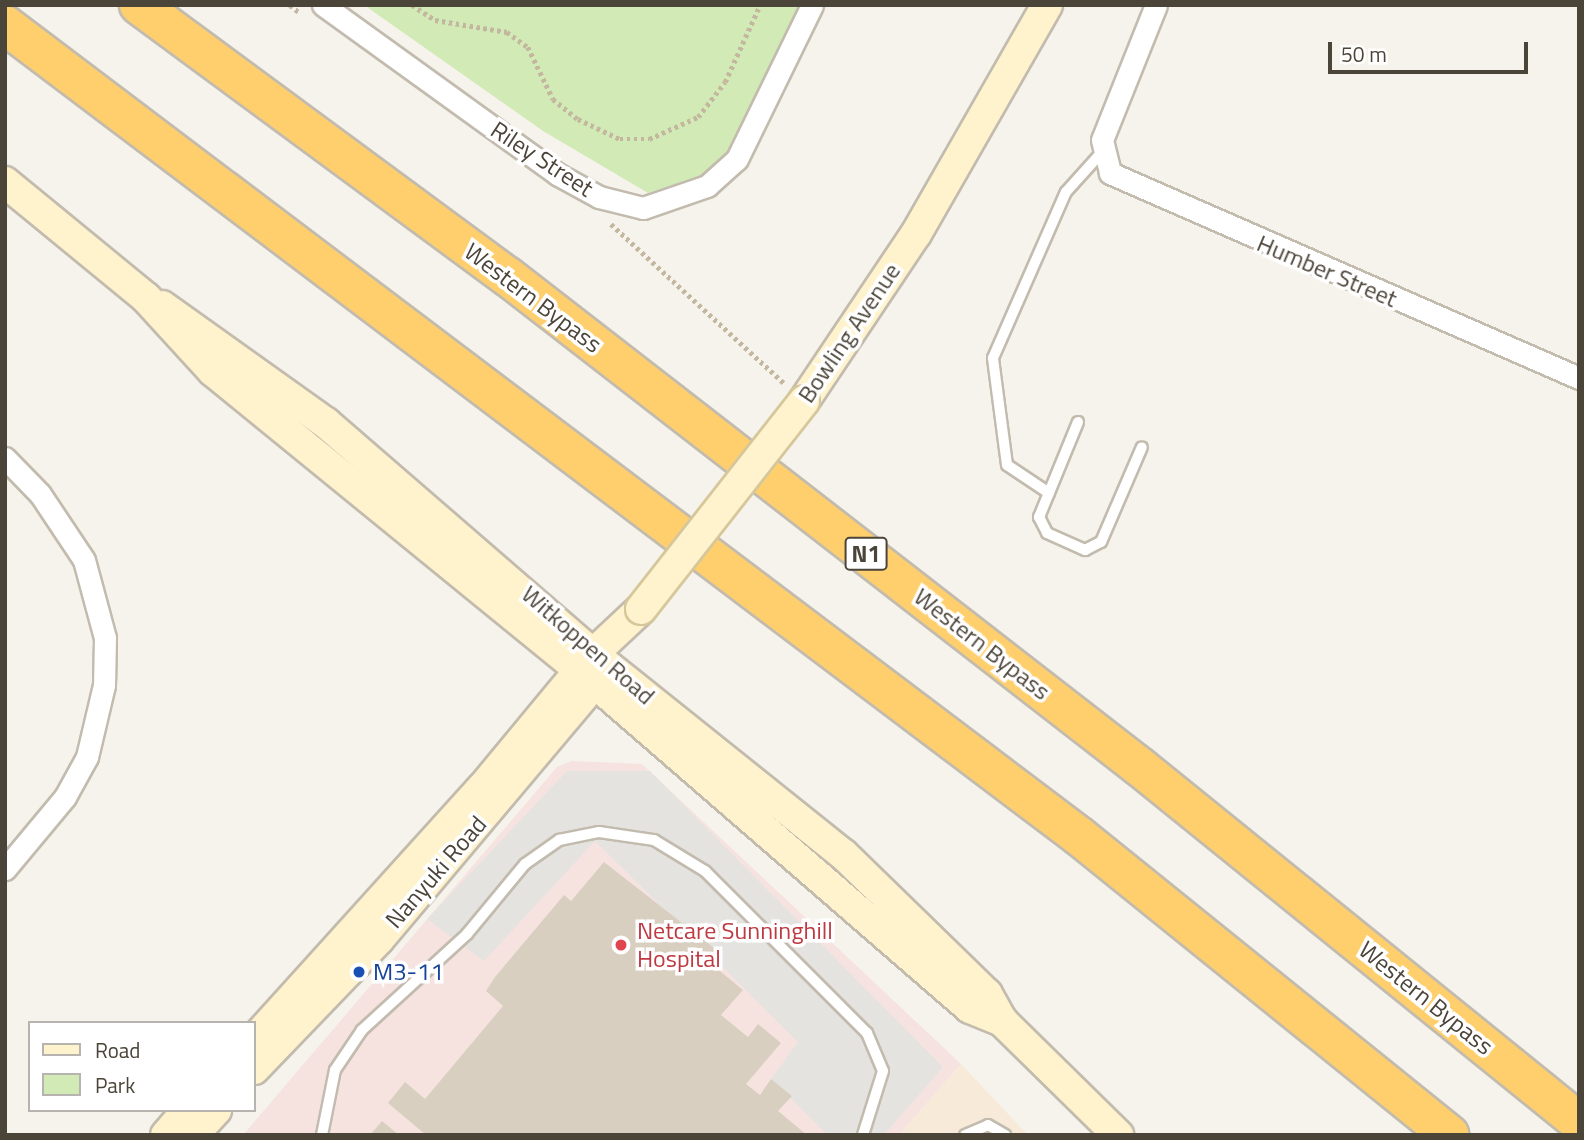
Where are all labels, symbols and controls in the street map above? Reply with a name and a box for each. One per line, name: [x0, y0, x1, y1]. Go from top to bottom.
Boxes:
scale bar: [1332, 28, 1532, 72]
text: 50 m: [1341, 38, 1387, 70]
street label: Riley Street: [485, 115, 599, 203]
street label: Humber Street: [1253, 229, 1401, 313]
street label: Western Bypass: [459, 237, 607, 359]
street label: Bowling Avenue: [792, 258, 906, 408]
road number: N1: [843, 534, 889, 574]
street label: Witkoppen Road: [516, 580, 660, 710]
street label: Western Bypass: [908, 582, 1056, 706]
street label: Nanyuki Road: [379, 810, 493, 934]
place label: Netcare Sunninghill Hospital: [637, 917, 833, 973]
marker: Netcare Sunninghill Hospital: [611, 935, 631, 955]
street label: Western Bypass: [1353, 935, 1499, 1061]
place label: M3-11: [373, 958, 444, 986]
marker: M3-11: [351, 964, 367, 980]
legend: [28, 1021, 256, 1112]
text: Road: [95, 1034, 140, 1066]
text: Park: [95, 1069, 135, 1101]

